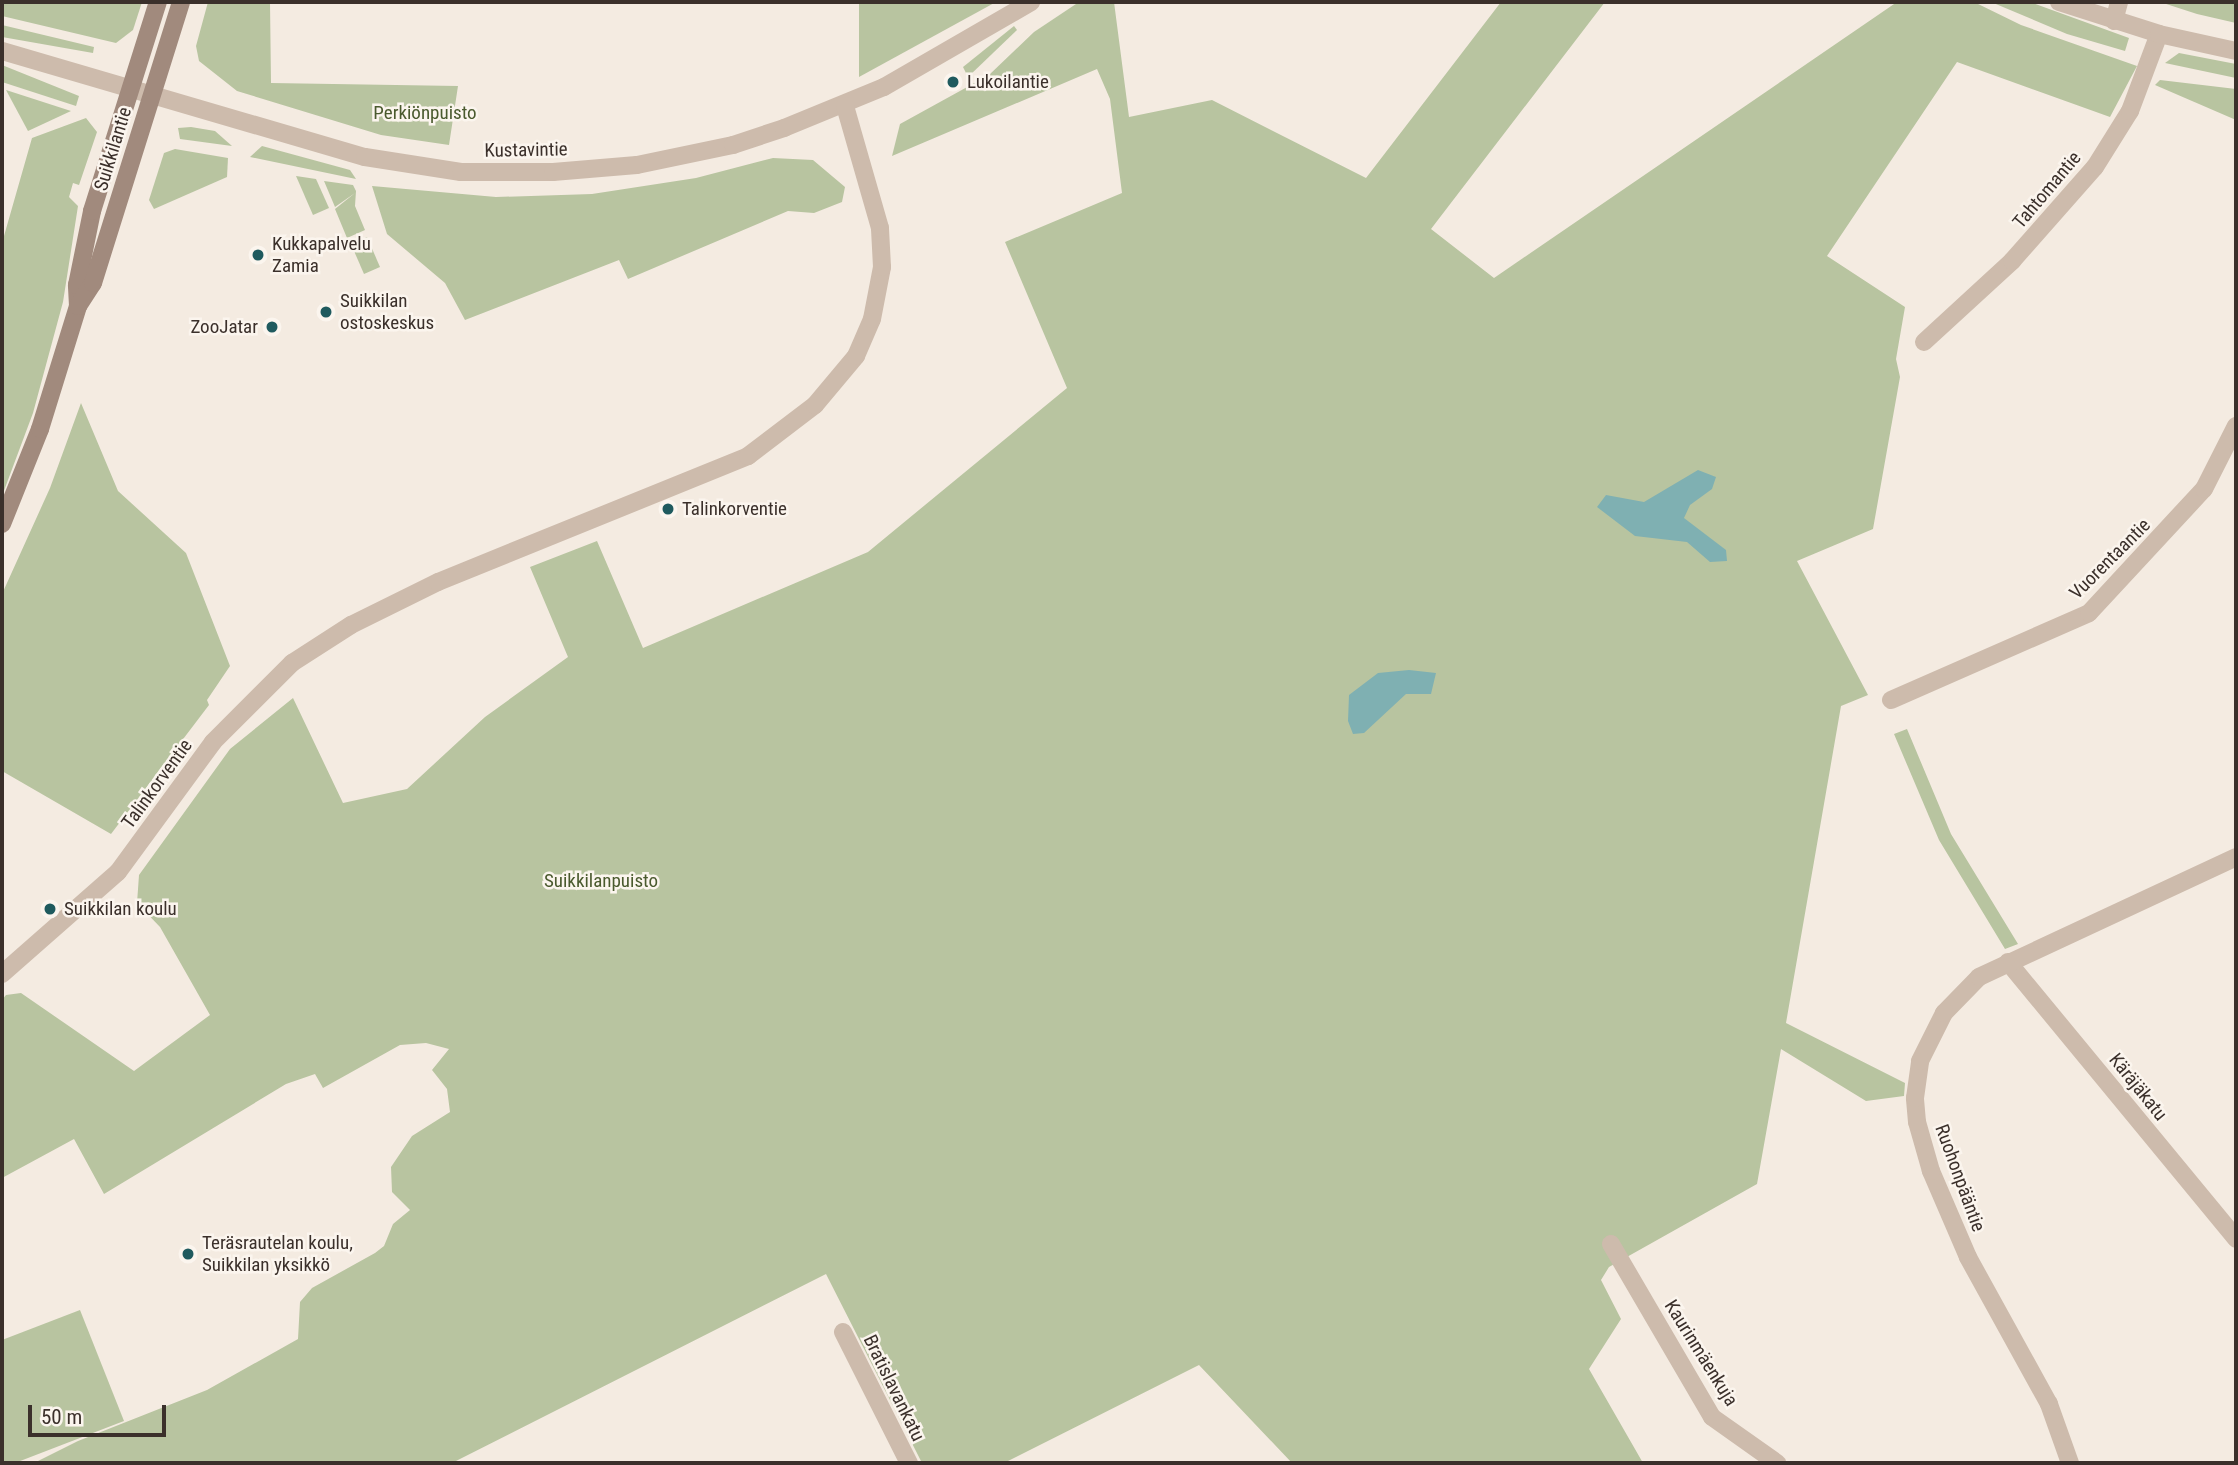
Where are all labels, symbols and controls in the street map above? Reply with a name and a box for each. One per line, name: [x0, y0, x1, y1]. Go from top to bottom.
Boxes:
place label: Lukoilantie: [967, 71, 1049, 93]
marker: Lukoilantie: [945, 74, 961, 90]
park label: Perkiönpuisto: [373, 102, 477, 124]
street label: Suikkilantie: [89, 104, 137, 194]
street label: Kustavintie: [484, 138, 568, 162]
street label: Tahtomantie: [2008, 147, 2086, 233]
place label: Kukkapalvelu Zamia: [272, 233, 371, 277]
marker: Kukkapalvelu Zamia: [250, 247, 266, 263]
place label: Suikkilan ostoskeskus: [340, 290, 434, 334]
marker: Suikkilan ostoskeskus: [318, 304, 334, 320]
place label: ZooJatar: [190, 316, 258, 338]
marker: ZooJatar: [264, 319, 280, 335]
place label: Talinkorventie: [682, 498, 787, 520]
marker: Talinkorventie: [660, 501, 676, 517]
street label: Vuorentaantie: [2065, 514, 2155, 604]
street label: Talinkorventie: [117, 735, 197, 833]
park label: Suikkilanpuisto: [544, 870, 658, 892]
place label: Suikkilan koulu: [64, 898, 177, 920]
marker: Suikkilan koulu: [42, 901, 58, 917]
street label: Käräjäkatu: [2104, 1049, 2172, 1125]
street label: Ruohonpääntie: [1930, 1121, 1990, 1235]
place label: Teräsrautelan koulu, Suikkilan yksikkö: [202, 1232, 353, 1276]
marker: Teräsrautelan koulu, Suikkilan yksikkö: [180, 1246, 196, 1262]
street label: Kaurinmäenkuja: [1659, 1296, 1743, 1410]
street label: Bratislavankatu: [858, 1331, 930, 1445]
scale bar: [32, 1392, 170, 1436]
text: 50 m: [41, 1405, 82, 1429]

